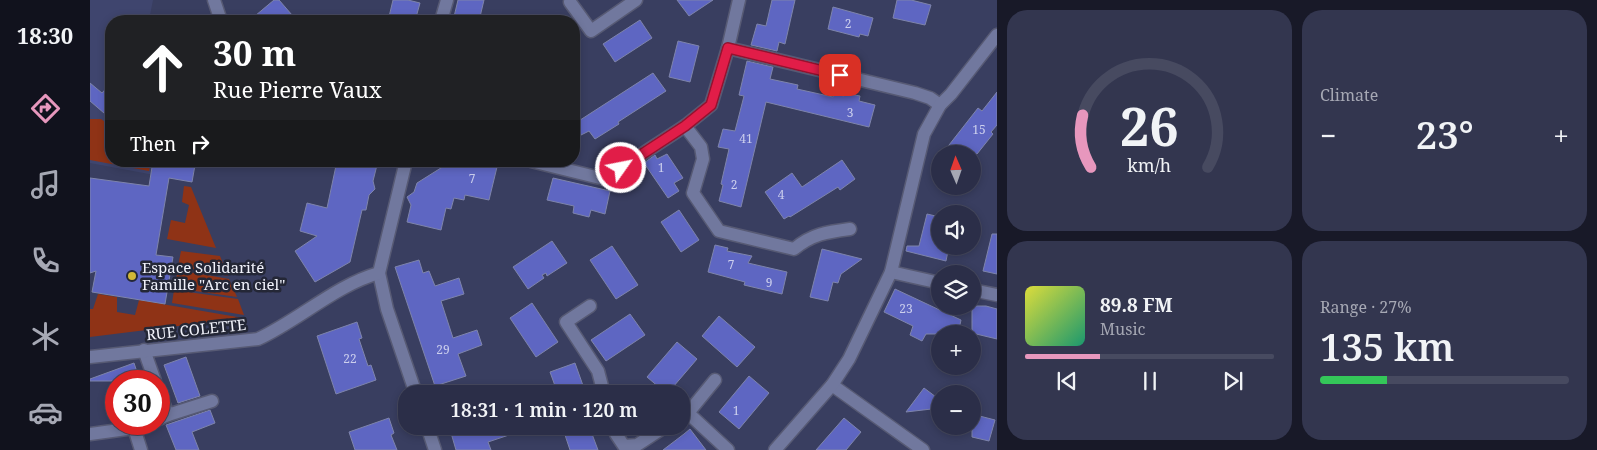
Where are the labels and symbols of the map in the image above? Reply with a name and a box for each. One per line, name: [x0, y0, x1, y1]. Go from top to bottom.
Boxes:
house number: 2: [845, 15, 851, 32]
pin: [819, 54, 861, 96]
house number: 3: [847, 104, 854, 121]
house number: 15: [972, 121, 986, 138]
house number: 41: [739, 130, 753, 147]
position arrow: [594, 141, 646, 193]
north arrow: [931, 145, 981, 195]
house number: 1: [658, 159, 664, 176]
house number: 7: [469, 170, 476, 187]
house number: 2: [731, 176, 737, 193]
house number: 4: [778, 186, 785, 203]
house number: 7: [728, 256, 735, 273]
place label: Espace Solidarité Famille "Arc en ciel": [142, 257, 285, 294]
marker: Espace Solidarité Famille "Arc en ciel": [126, 270, 138, 282]
house number: 9: [766, 274, 772, 291]
house number: 23: [899, 300, 913, 317]
street label: RUE COLETTE: [145, 314, 247, 344]
house number: 29: [436, 341, 450, 358]
house number: 22: [343, 350, 357, 367]
speed limit sign: 30: [105, 370, 170, 435]
house number: 1: [733, 402, 739, 419]

